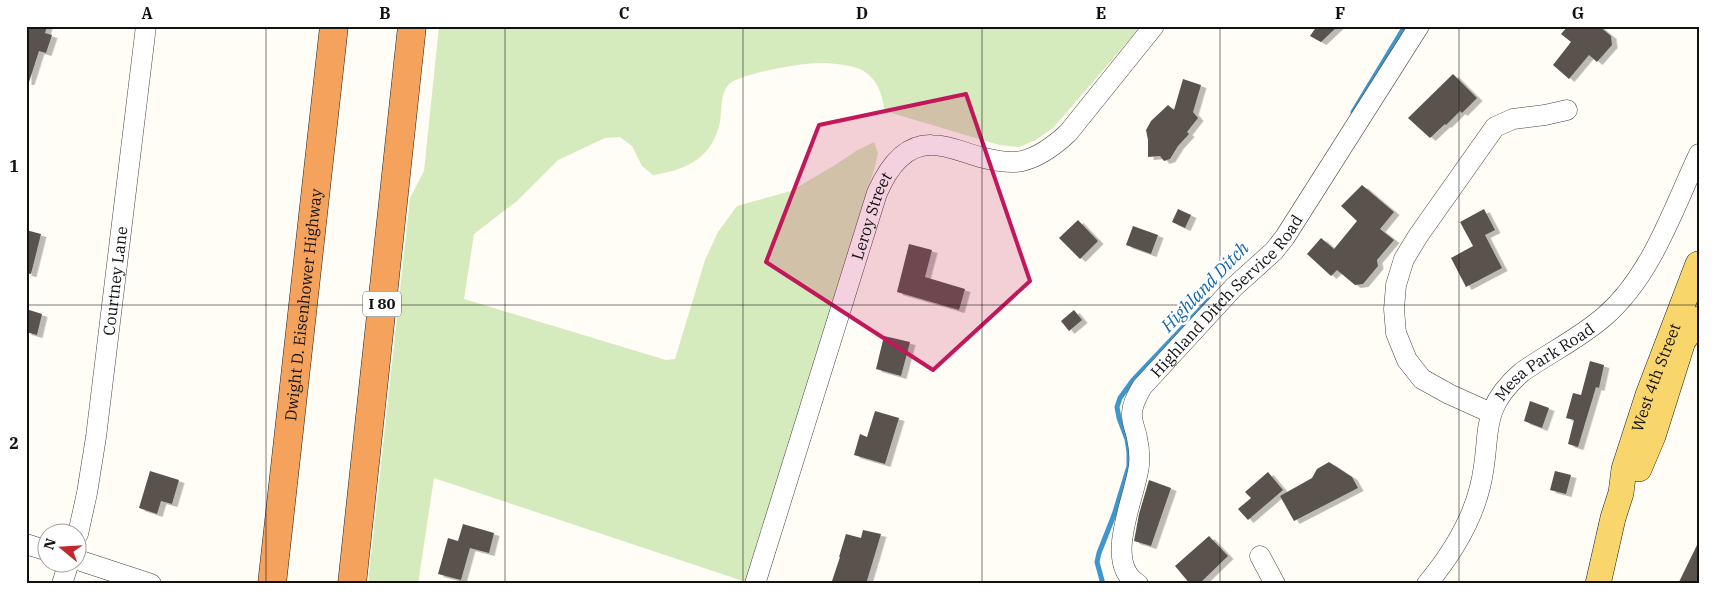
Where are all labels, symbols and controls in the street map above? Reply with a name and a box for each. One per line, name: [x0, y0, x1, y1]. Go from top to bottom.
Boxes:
text: A: [141, 3, 153, 23]
text: B: [379, 3, 391, 23]
text: C: [619, 3, 629, 23]
text: D: [856, 3, 868, 23]
text: E: [1096, 3, 1106, 23]
text: F: [1335, 3, 1345, 23]
text: G: [1572, 3, 1584, 23]
text: 1: [9, 156, 19, 176]
street label: Leroy Street: [847, 168, 896, 262]
street label: Dwight D. Eisenhower Highway: [280, 187, 326, 422]
street label: Highland Ditch Service Road: [1146, 211, 1307, 381]
street label: Courtney Lane: [98, 225, 132, 337]
water label: Highland Ditch: [1155, 237, 1254, 337]
road number: I 80: [363, 292, 401, 316]
street label: Mesa Park Road: [1490, 318, 1598, 405]
street label: West 4th Street: [1627, 320, 1685, 434]
text: 2: [9, 433, 19, 453]
north arrow: [38, 522, 88, 572]
text: N: [39, 536, 60, 552]

